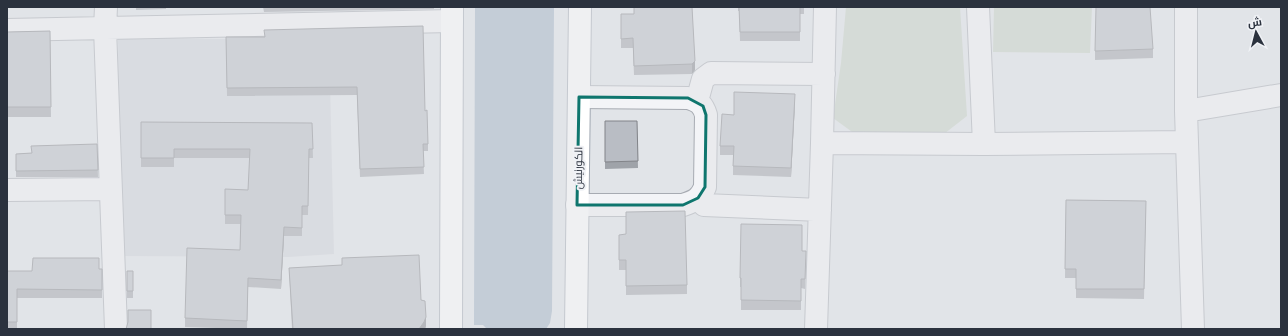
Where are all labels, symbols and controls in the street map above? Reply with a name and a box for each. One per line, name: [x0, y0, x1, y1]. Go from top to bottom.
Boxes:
north arrow: [1236, 12, 1276, 52]
text: ش: [1247, 15, 1263, 30]
street label: الكورنيش: [572, 147, 585, 189]

